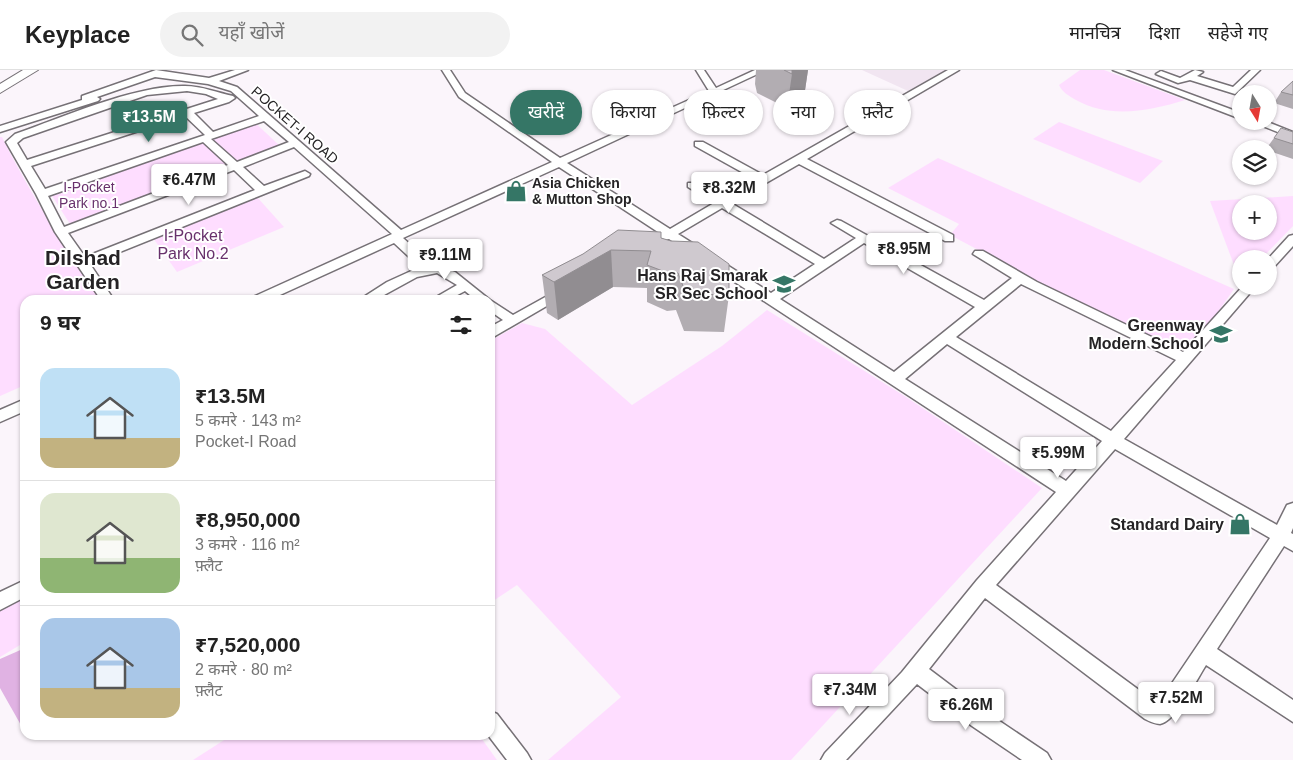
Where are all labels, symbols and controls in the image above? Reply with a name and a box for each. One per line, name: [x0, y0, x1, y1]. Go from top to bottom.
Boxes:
search box: [160, 12, 510, 57]
text: Keyplace: [25, 21, 130, 48]
icon: search: [178, 21, 206, 49]
text: यहाँ खोजें: [218, 22, 284, 43]
text: मानचित्र: [1069, 23, 1121, 43]
text: दिशा: [1149, 23, 1180, 43]
text: सहेजे गए: [1208, 23, 1268, 43]
street label: POCKET-I ROAD: [248, 83, 342, 167]
north arrow: [1232, 85, 1278, 130]
map controls: [1232, 85, 1277, 295]
chip: खरीदें: [510, 90, 582, 135]
chip: किराया: [592, 90, 674, 135]
chip: फ़िल्टर: [684, 90, 763, 135]
chip: नया: [773, 90, 834, 135]
chip: फ़्लैट: [844, 90, 911, 135]
pin: ₹13.5M: [108, 100, 190, 143]
text: ₹13.5M: [122, 108, 176, 125]
button: layers: [1232, 140, 1277, 185]
pin: ₹6.47M: [148, 164, 230, 206]
text: ₹6.47M: [162, 171, 216, 188]
pin: ₹8.32M: [688, 172, 770, 214]
place label: Asia Chicken & Mutton Shop: [532, 175, 632, 207]
shop icon: Asia Chicken & Mutton Shop: [503, 178, 529, 204]
park label: I-Pocket Park no.1: [59, 179, 119, 211]
text: ₹8.32M: [702, 179, 756, 196]
button: +: [1232, 195, 1277, 240]
park label: I-Pocket Park No.2: [157, 227, 229, 262]
pin: ₹8.95M: [863, 232, 945, 275]
pin: ₹9.11M: [404, 238, 486, 281]
text: ₹8.95M: [877, 240, 931, 257]
district label: Dilshad Garden: [45, 246, 121, 293]
text: ₹9.11M: [419, 246, 471, 263]
button: −: [1232, 250, 1277, 295]
place label: Hans Raj Smarak SR Sec School: [637, 267, 768, 302]
school or university icon: Hans Raj Smarak SR Sec School: [771, 271, 797, 297]
text: 9 घर: [40, 311, 80, 334]
icon: filters: [447, 311, 475, 339]
place label: Greenway Modern School: [1088, 317, 1204, 352]
school or university icon: Greenway Modern School: [1208, 321, 1234, 347]
text: ₹13.5M: [195, 384, 265, 407]
icon: home: [80, 388, 140, 448]
text: 5 कमरे · 143 m²: [195, 412, 301, 429]
text: Pocket-I Road: [195, 433, 296, 450]
pin: ₹5.99M: [1017, 436, 1099, 479]
text: ₹5.99M: [1031, 444, 1085, 461]
text: ₹8,950,000: [195, 508, 300, 531]
shop icon: Standard Dairy: [1227, 511, 1253, 537]
icon: home: [80, 513, 140, 573]
place label: Standard Dairy: [1110, 516, 1224, 533]
text: 3 कमरे · 116 m²: [195, 536, 300, 553]
text: फ़्लैट: [195, 557, 223, 574]
text: ₹7,520,000: [195, 633, 300, 656]
icon: home: [80, 638, 140, 698]
text: 2 कमरे · 80 m²: [195, 661, 292, 678]
pin: ₹7.34M: [809, 674, 891, 716]
text: ₹7.34M: [823, 681, 877, 698]
text: फ़्लैट: [195, 682, 223, 699]
pin: ₹7.52M: [1135, 682, 1217, 724]
pin: ₹6.26M: [925, 688, 1007, 731]
text: ₹7.52M: [1149, 689, 1203, 706]
text: ₹6.26M: [939, 696, 993, 713]

